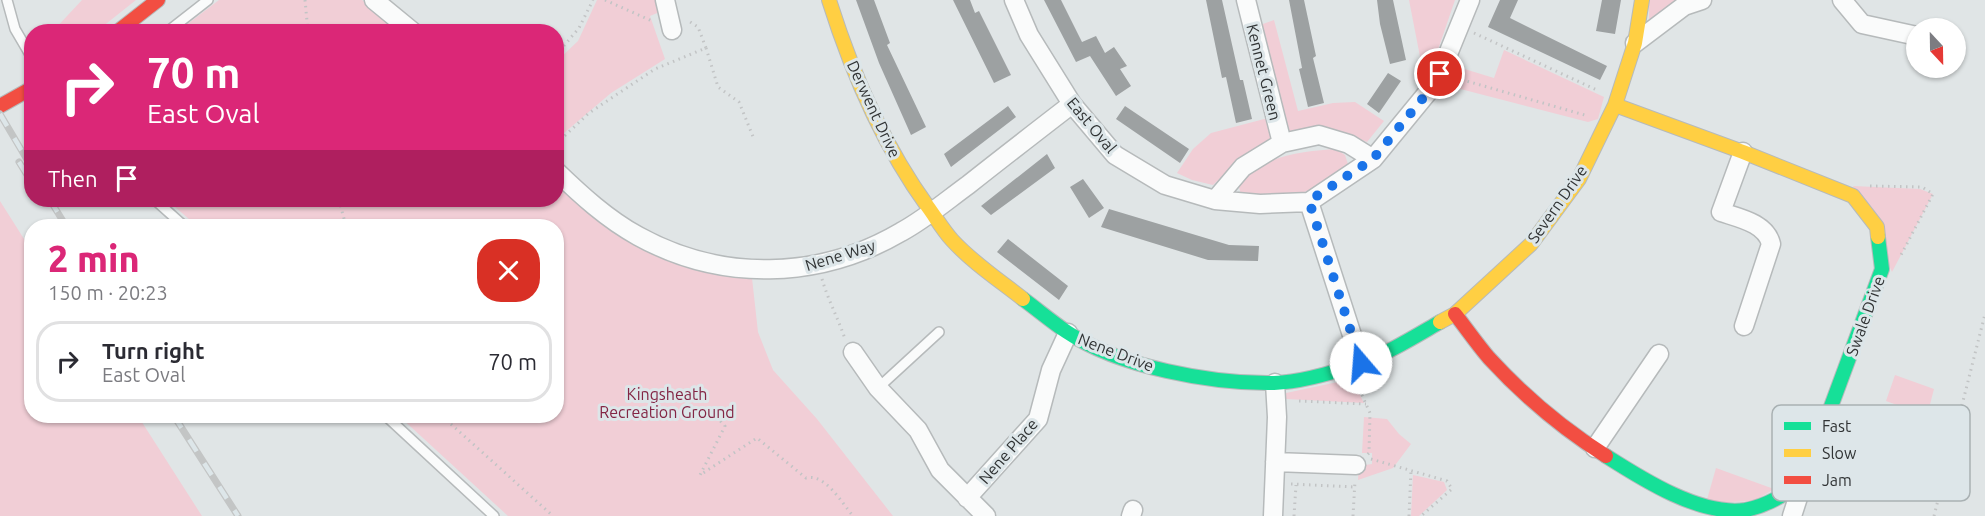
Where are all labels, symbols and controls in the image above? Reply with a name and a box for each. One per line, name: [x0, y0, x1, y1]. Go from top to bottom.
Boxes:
north arrow: [1906, 18, 1966, 78]
map controls: [1906, 18, 1966, 78]
street label: Kennet Green: [1243, 22, 1285, 122]
icon: right: [48, 48, 126, 126]
pin: [1414, 48, 1465, 99]
text: 70 m: [147, 49, 241, 96]
icon: arrive: [1423, 57, 1456, 90]
street label: Derwent Drive: [844, 58, 904, 160]
street label: East Oval: [1064, 94, 1120, 156]
text: East Oval: [147, 98, 260, 128]
icon: arrive: [110, 162, 143, 195]
street label: Severn Drive: [1524, 162, 1590, 246]
text: Then: [48, 166, 98, 191]
street label: Nene Way: [803, 236, 877, 274]
text: 2 min: [48, 238, 140, 279]
button: close: [477, 239, 540, 302]
street label: Swale Drive: [1842, 274, 1888, 358]
text: 150 m · 20:23: [48, 281, 168, 304]
street label: Nene Drive: [1076, 329, 1156, 375]
position arrow: [1329, 331, 1393, 395]
text: Turn right: [102, 338, 204, 363]
icon: right: [51, 345, 84, 378]
text: 70 m: [488, 349, 537, 374]
text: East Oval: [102, 363, 185, 386]
park label: Kingsheath Recreation Ground: [599, 385, 735, 421]
legend: [1772, 405, 1970, 501]
street label: Nene Place: [975, 415, 1041, 487]
text: Fast: [1822, 417, 1852, 435]
text: Slow: [1822, 444, 1857, 462]
text: Jam: [1822, 471, 1852, 489]

